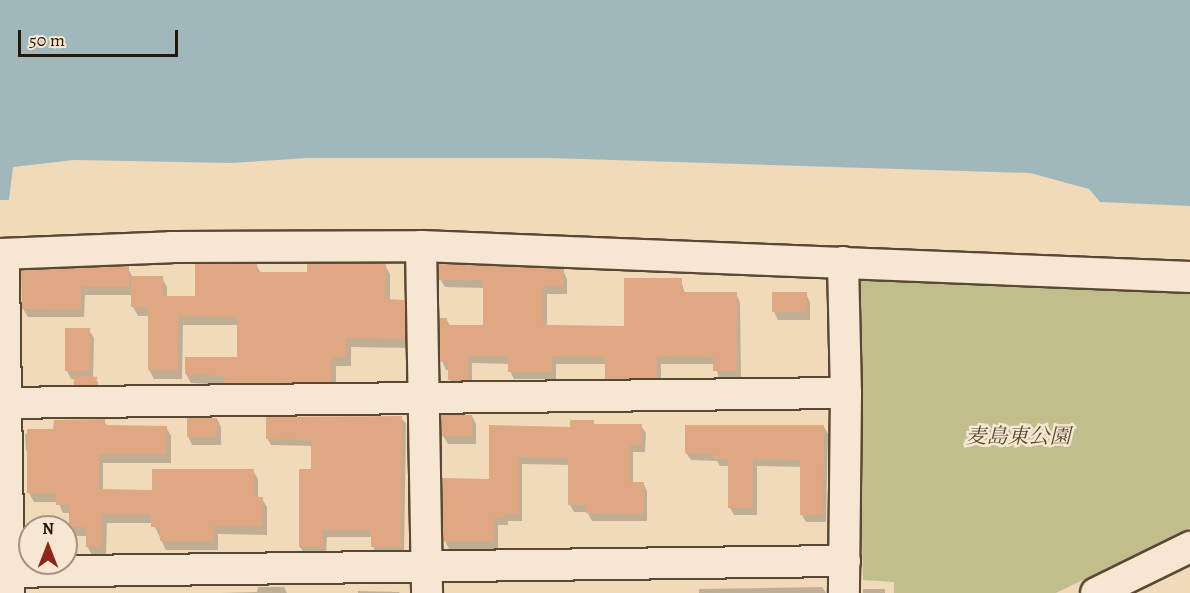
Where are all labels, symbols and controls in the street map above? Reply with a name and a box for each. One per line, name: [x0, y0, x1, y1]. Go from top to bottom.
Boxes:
scale bar: [21, 18, 182, 56]
text: 50 m: [29, 28, 65, 52]
park label: 麦島東公園: [966, 423, 1070, 449]
north arrow: [18, 515, 78, 575]
text: N: [42, 518, 54, 540]

